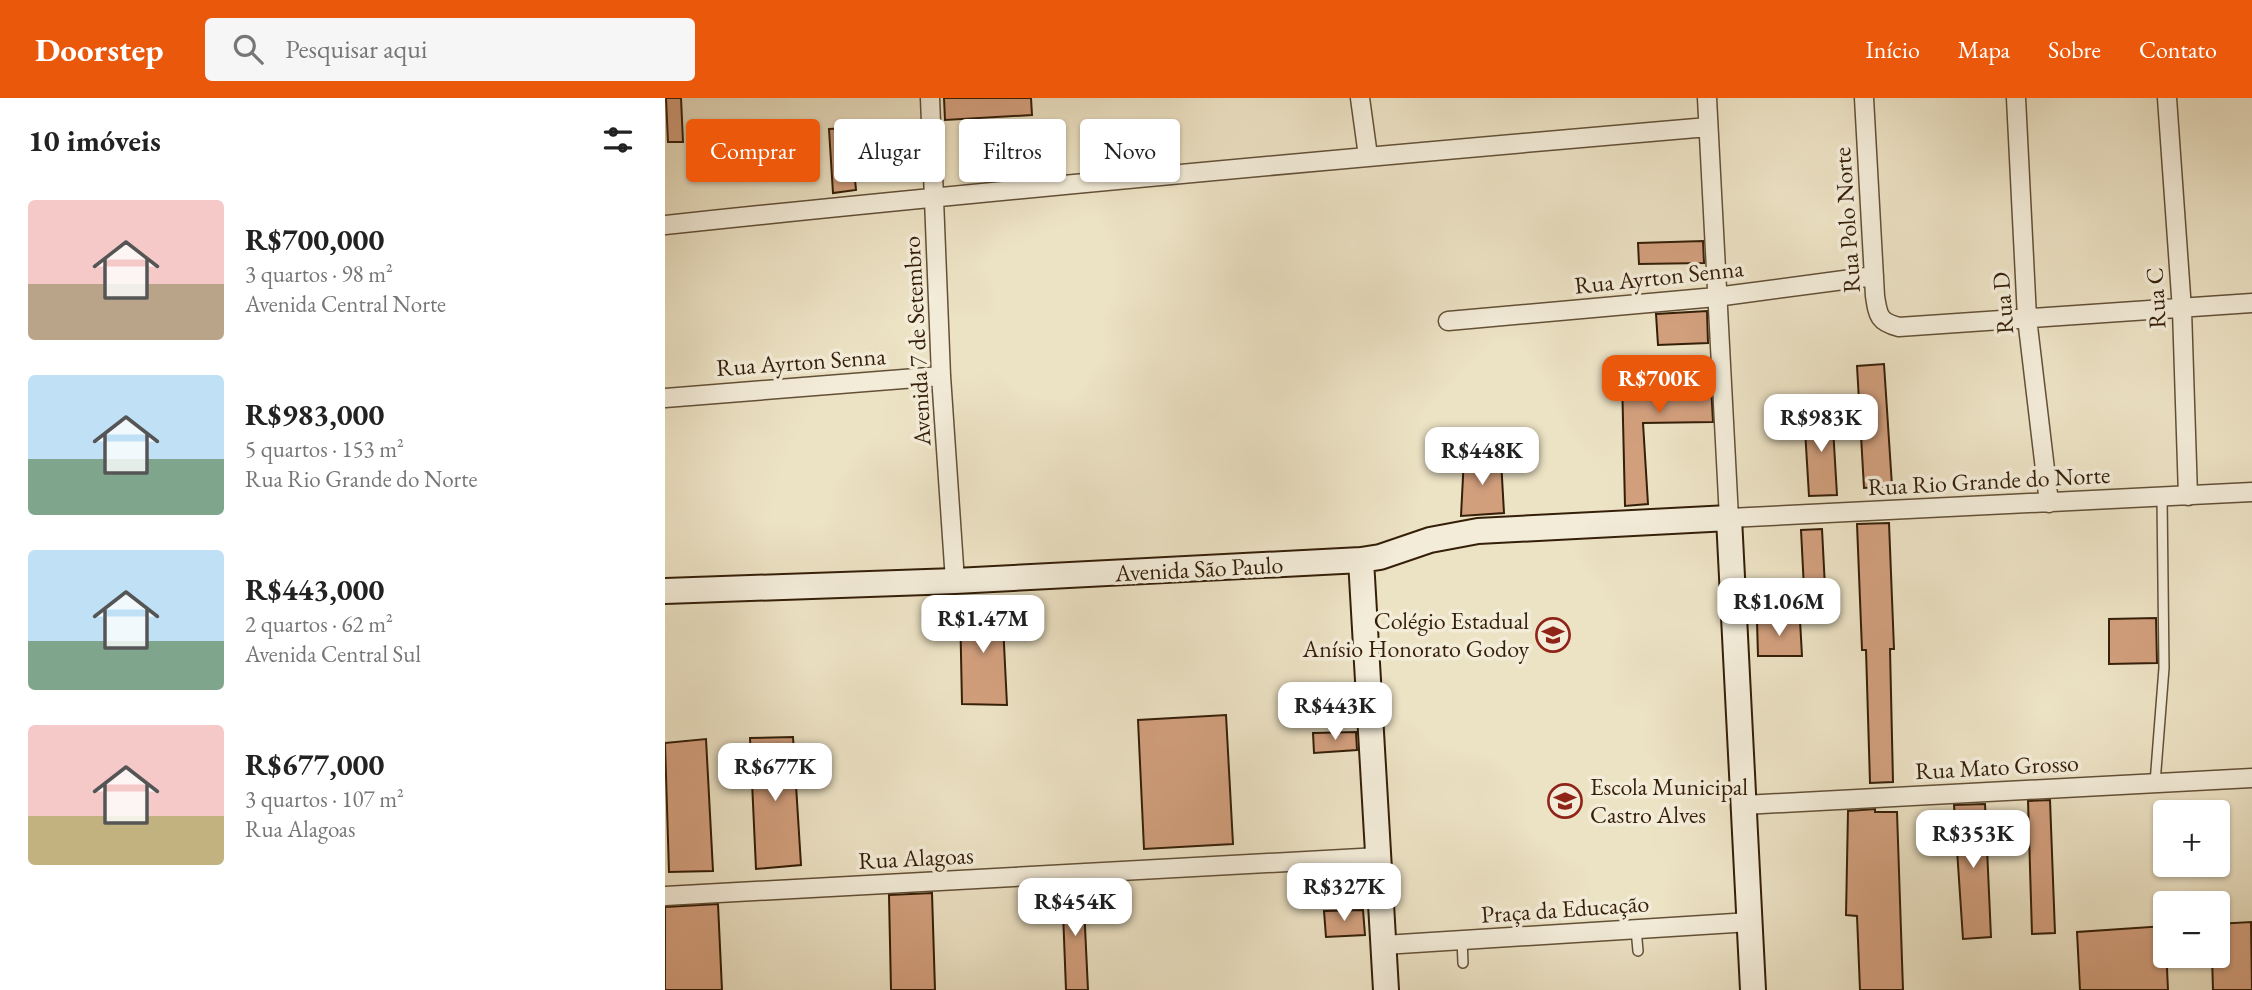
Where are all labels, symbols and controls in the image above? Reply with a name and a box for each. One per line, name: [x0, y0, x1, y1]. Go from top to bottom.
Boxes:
search box: [205, 18, 695, 81]
text: Doorstep: [35, 28, 163, 71]
icon: search: [229, 30, 267, 68]
text: Pesquisar aqui: [285, 32, 427, 66]
text: Início: [1866, 34, 1920, 65]
text: Mapa: [1958, 34, 2010, 65]
text: Sobre: [2048, 34, 2101, 65]
text: Contato: [2139, 34, 2217, 65]
chip: Comprar: [686, 119, 820, 182]
chip: Alugar: [834, 119, 945, 182]
chip: Filtros: [959, 119, 1066, 182]
chip: Novo: [1080, 119, 1180, 182]
text: 10 imóveis: [28, 121, 161, 160]
icon: filters: [599, 121, 637, 159]
street label: Rua Polo Norte: [1826, 146, 1867, 294]
text: R$700,000: [245, 220, 384, 259]
icon: home: [84, 228, 168, 312]
street label: Avenida 7 de Setembro: [896, 235, 938, 448]
street label: Rua Ayrton Senna: [1573, 252, 1745, 301]
text: 3 quartos · 98 m²: [245, 259, 393, 289]
street label: Rua C: [2138, 267, 2173, 329]
street label: Rua D: [1985, 271, 2020, 335]
text: Avenida Central Norte: [245, 289, 446, 319]
street label: Rua Ayrton Senna: [715, 340, 887, 383]
pin: R$700K: [1602, 356, 1716, 415]
text: R$700K: [1618, 363, 1700, 393]
pin: R$983K: [1764, 394, 1878, 454]
text: R$983,000: [245, 395, 384, 434]
text: R$983K: [1780, 402, 1862, 432]
icon: home: [84, 403, 168, 487]
pin: R$448K: [1425, 428, 1539, 487]
text: 5 quartos · 153 m²: [245, 434, 404, 464]
text: R$448K: [1441, 435, 1523, 465]
street label: Rua Rio Grande do Norte: [1867, 459, 2111, 502]
text: Rua Rio Grande do Norte: [245, 464, 477, 494]
street label: Avenida São Paulo: [1113, 549, 1284, 588]
text: R$443,000: [245, 570, 384, 609]
icon: home: [84, 578, 168, 662]
pin: R$1.06M: [1714, 578, 1844, 638]
text: R$1.06M: [1733, 586, 1825, 616]
pin: R$1.47M: [918, 596, 1048, 655]
text: R$1.47M: [937, 603, 1029, 633]
place label: Colégio Estadual Anísio Honorato Godoy: [1302, 605, 1529, 664]
text: 2 quartos · 62 m²: [245, 609, 393, 639]
school or university icon: Colégio Estadual Anísio Honorato Godoy: [1534, 616, 1572, 654]
text: Avenida Central Sul: [245, 639, 421, 669]
pin: R$443K: [1278, 682, 1392, 742]
text: R$443K: [1294, 690, 1376, 720]
pin: R$677K: [718, 744, 832, 803]
text: R$677,000: [245, 745, 384, 784]
street label: Rua Mato Grosso: [1914, 747, 2080, 786]
text: R$677K: [734, 751, 816, 781]
icon: home: [84, 753, 168, 837]
place label: Escola Municipal Castro Alves: [1590, 771, 1748, 830]
school or university icon: Escola Municipal Castro Alves: [1546, 782, 1584, 820]
text: 3 quartos · 107 m²: [245, 784, 404, 814]
map controls: [2153, 800, 2230, 968]
button: +: [2153, 800, 2230, 877]
pin: R$353K: [1916, 810, 2030, 870]
text: Rua Alagoas: [245, 814, 355, 844]
text: R$353K: [1932, 818, 2014, 848]
street label: Rua Alagoas: [858, 839, 974, 876]
pin: R$327K: [1287, 864, 1401, 923]
text: R$327K: [1303, 871, 1385, 901]
pin: R$454K: [1018, 878, 1132, 938]
text: R$454K: [1034, 886, 1116, 916]
street label: Praça da Educação: [1480, 887, 1650, 930]
button: −: [2153, 891, 2230, 968]

